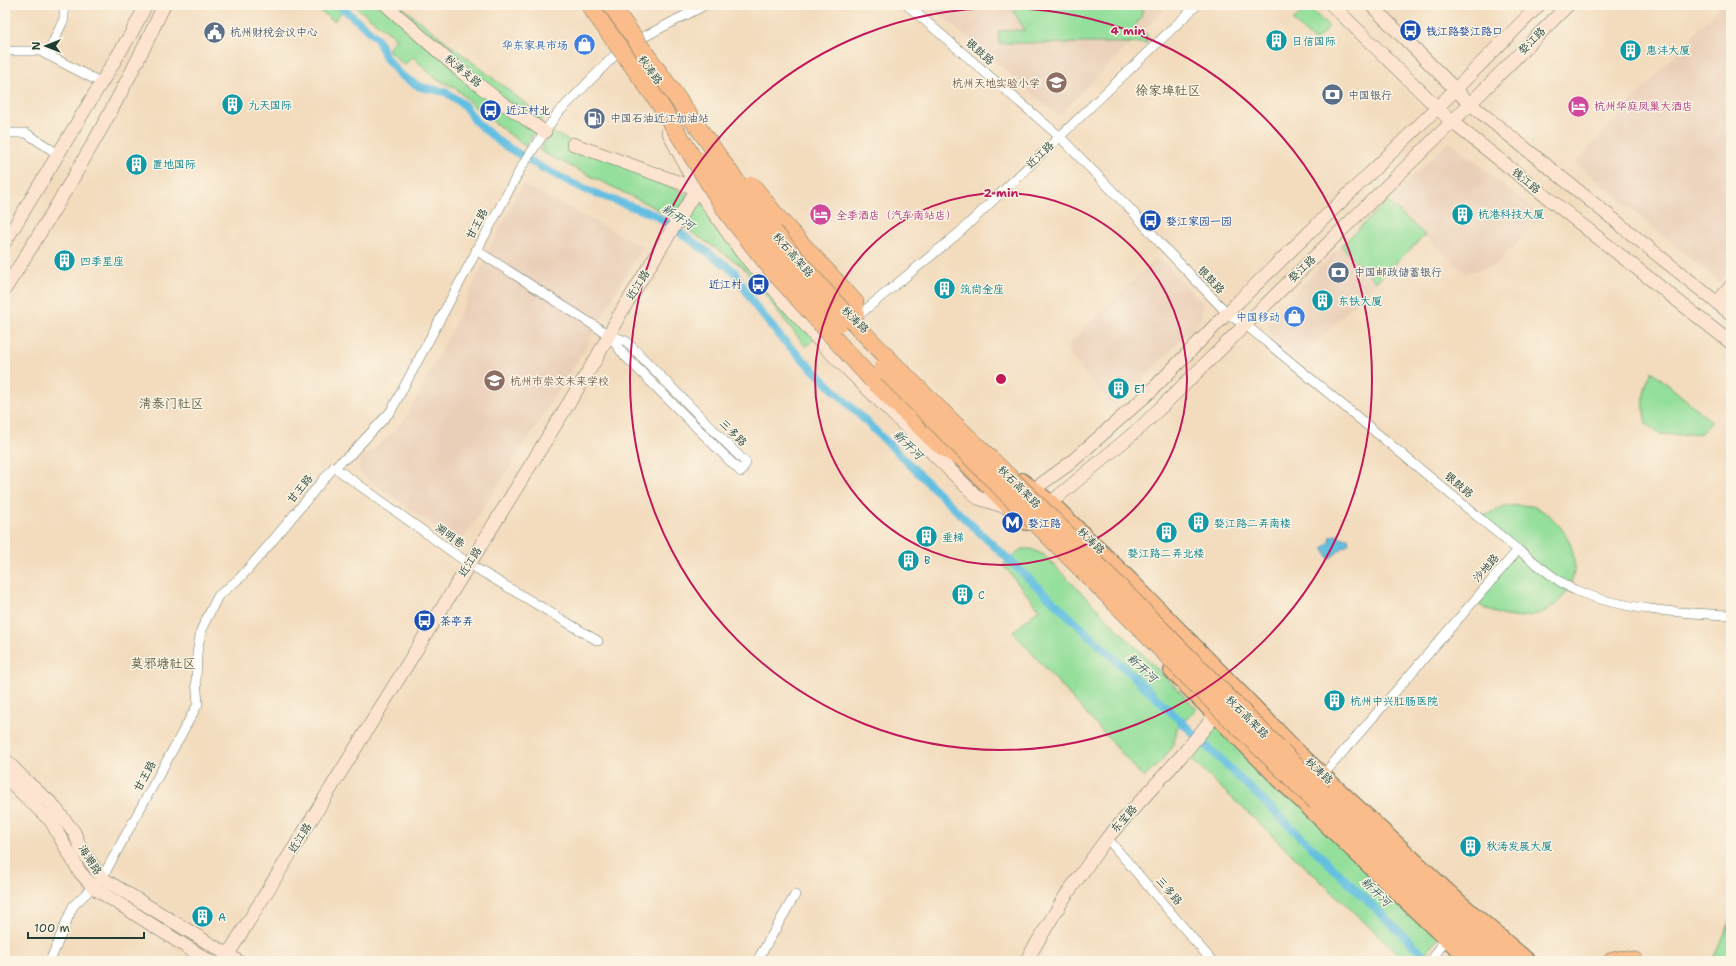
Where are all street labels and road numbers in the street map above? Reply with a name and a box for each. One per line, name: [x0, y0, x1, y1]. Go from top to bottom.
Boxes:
street label: 婺江路: [1515, 24, 1549, 58]
street label: 银鼓路: [963, 36, 997, 68]
street label: 秋涛支路: [441, 51, 485, 91]
street label: 秋涛路: [634, 52, 666, 88]
street label: 近江路: [1023, 138, 1057, 172]
street label: 钱江路: [1508, 165, 1544, 197]
street label: 甘王路: [463, 206, 491, 242]
street label: 秋石高架路: [769, 229, 817, 281]
street label: 婺江路: [1285, 252, 1319, 286]
street label: 银鼓路: [1194, 263, 1228, 297]
street label: 近江路: [623, 267, 653, 303]
street label: 秋涛路: [838, 303, 872, 337]
street label: 三多路: [716, 416, 750, 450]
street label: 秋石高架路: [994, 462, 1044, 512]
street label: 银鼓路: [1442, 469, 1476, 501]
street label: 甘王路: [284, 471, 316, 507]
street label: 溯明巷: [432, 520, 468, 552]
street label: 秋涛路: [1074, 524, 1108, 558]
street label: 近江路: [455, 544, 485, 580]
street label: 沙地路: [1470, 551, 1502, 585]
street label: 秋石高架路: [1222, 692, 1272, 742]
street label: 秋涛路: [1302, 754, 1336, 788]
street label: 甘王路: [130, 758, 160, 794]
street label: 东宝路: [1107, 802, 1141, 836]
street label: 近江路: [285, 820, 315, 856]
street label: 海潮路: [75, 842, 105, 878]
street label: 三多路: [1153, 874, 1185, 908]

